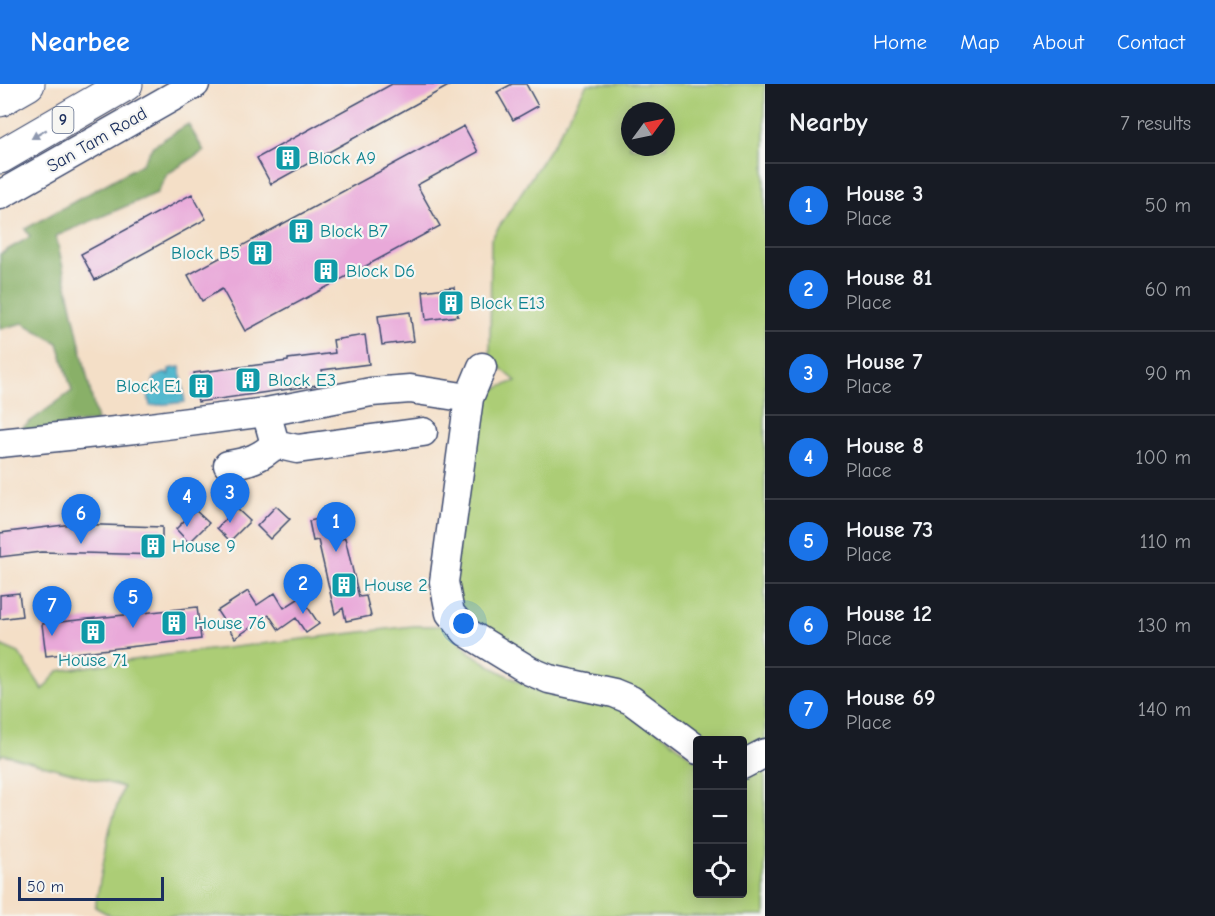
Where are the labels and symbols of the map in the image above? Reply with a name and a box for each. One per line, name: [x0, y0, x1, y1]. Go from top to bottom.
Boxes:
north arrow: [621, 102, 675, 156]
street label: San Tam Road: [43, 103, 151, 177]
road number: 9: [52, 107, 74, 133]
one-way arrow: [30, 129, 47, 139]
building icon: Block A9: [273, 143, 303, 173]
place label: Block A9: [308, 148, 376, 169]
building icon: Block B7: [286, 216, 316, 246]
place label: Block B7: [320, 221, 388, 242]
building icon: Block B5: [245, 238, 275, 268]
place label: Block B5: [171, 243, 240, 264]
building icon: Block D6: [311, 256, 341, 286]
place label: Block D6: [346, 261, 415, 282]
building icon: Block E13: [436, 288, 466, 318]
place label: Block E13: [470, 293, 545, 314]
building icon: Block E3: [233, 365, 263, 395]
place label: Block E3: [268, 370, 336, 391]
building icon: Block E1: [186, 371, 216, 401]
place label: Block E1: [116, 376, 182, 397]
pin: 3: [210, 474, 250, 523]
pin: 4: [168, 478, 207, 527]
pin: 6: [62, 494, 100, 544]
pin: 1: [316, 502, 356, 552]
building icon: House 9: [138, 531, 168, 561]
place label: House 9: [172, 536, 236, 557]
pin: 2: [284, 564, 322, 614]
building icon: House 2: [329, 570, 359, 600]
place label: House 2: [364, 575, 428, 596]
pin: 5: [114, 578, 152, 628]
pin: 7: [32, 586, 72, 636]
building icon: House 76: [159, 608, 189, 638]
your location: [449, 609, 478, 638]
place label: House 76: [194, 613, 266, 634]
building icon: House 71: [78, 617, 108, 647]
place label: House 71: [58, 650, 128, 671]
scale bar: [18, 874, 164, 902]

